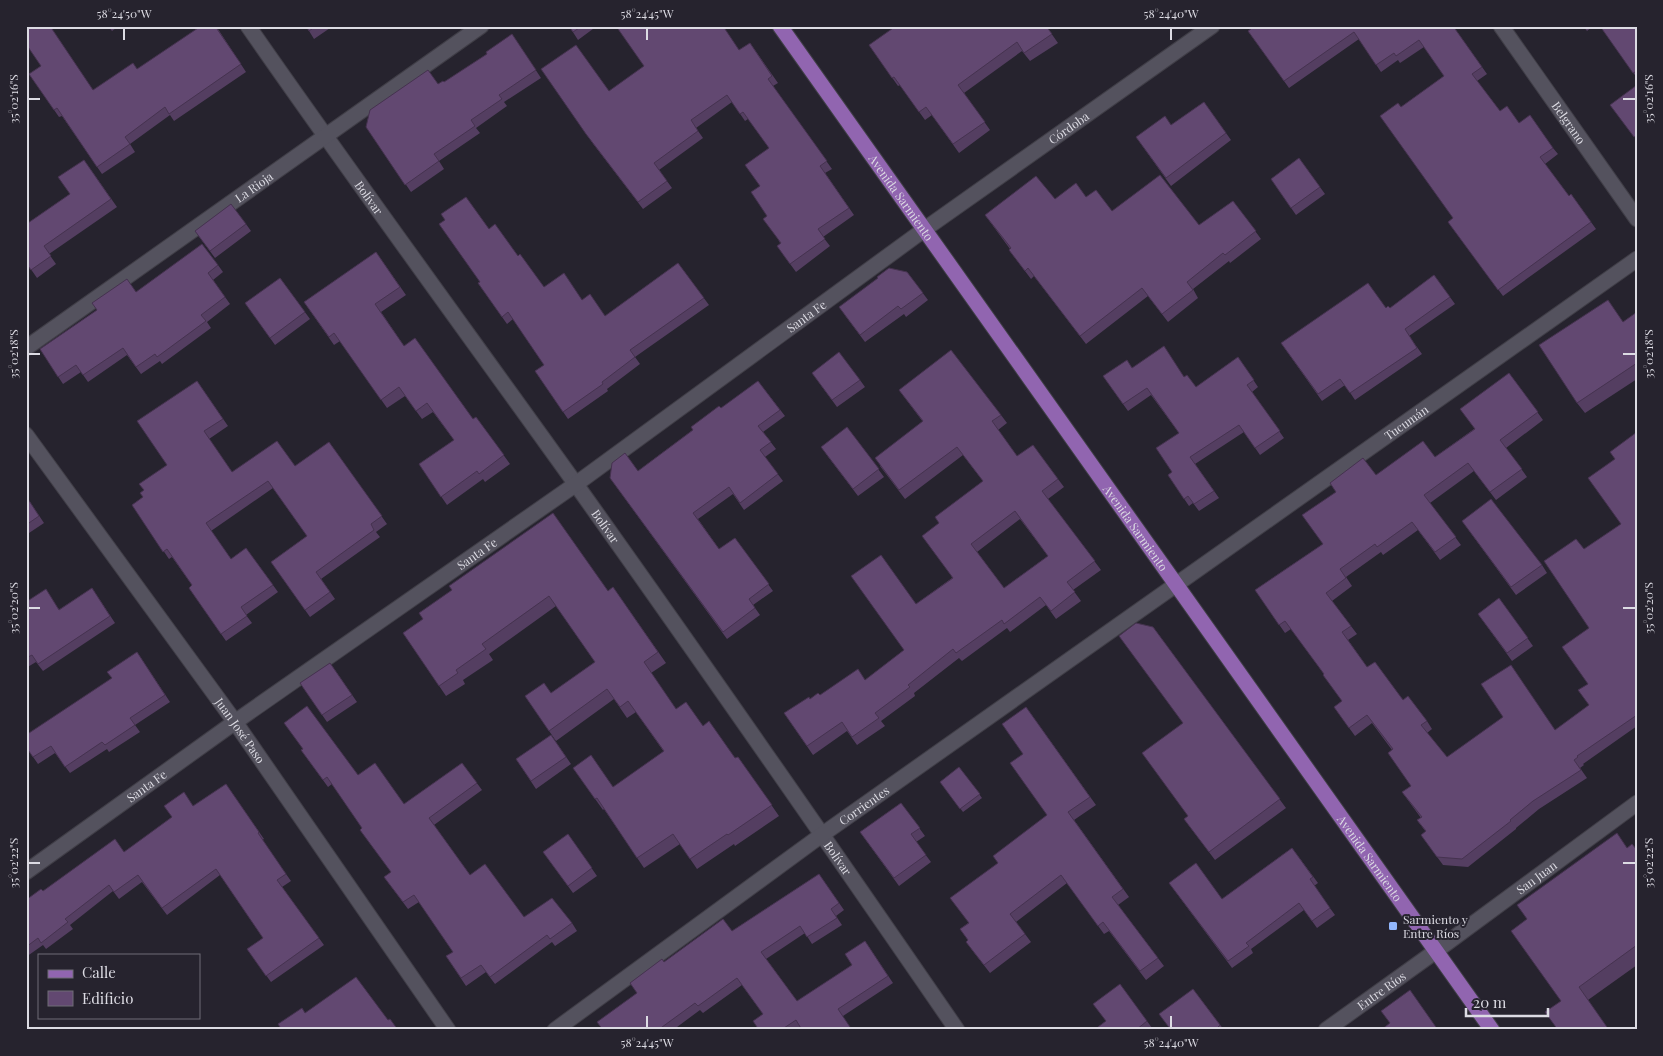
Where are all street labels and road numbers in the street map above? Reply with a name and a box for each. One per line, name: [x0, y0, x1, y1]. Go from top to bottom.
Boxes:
street label: Belgrano: [1548, 98, 1590, 147]
street label: Córdoba: [1045, 108, 1092, 147]
street label: Avenida Sarmiento: [865, 150, 938, 244]
street label: La Rioja: [232, 168, 276, 206]
street label: Bolívar: [352, 177, 387, 218]
street label: Santa Fe: [783, 296, 829, 336]
street label: Tucumán: [1381, 401, 1431, 443]
street label: Avenida Sarmiento: [1099, 481, 1172, 574]
street label: Bolívar: [588, 506, 624, 547]
street label: Santa Fe: [454, 534, 500, 573]
street label: Juan José Paso: [211, 694, 269, 767]
street label: Santa Fe: [123, 766, 169, 805]
street label: Corrientes: [836, 782, 892, 828]
street label: Avenida Sarmiento: [1333, 811, 1406, 905]
street label: Bolívar: [821, 838, 856, 879]
street label: San Juan: [1513, 857, 1560, 897]
street label: Entre Ríos: [1354, 967, 1409, 1013]

